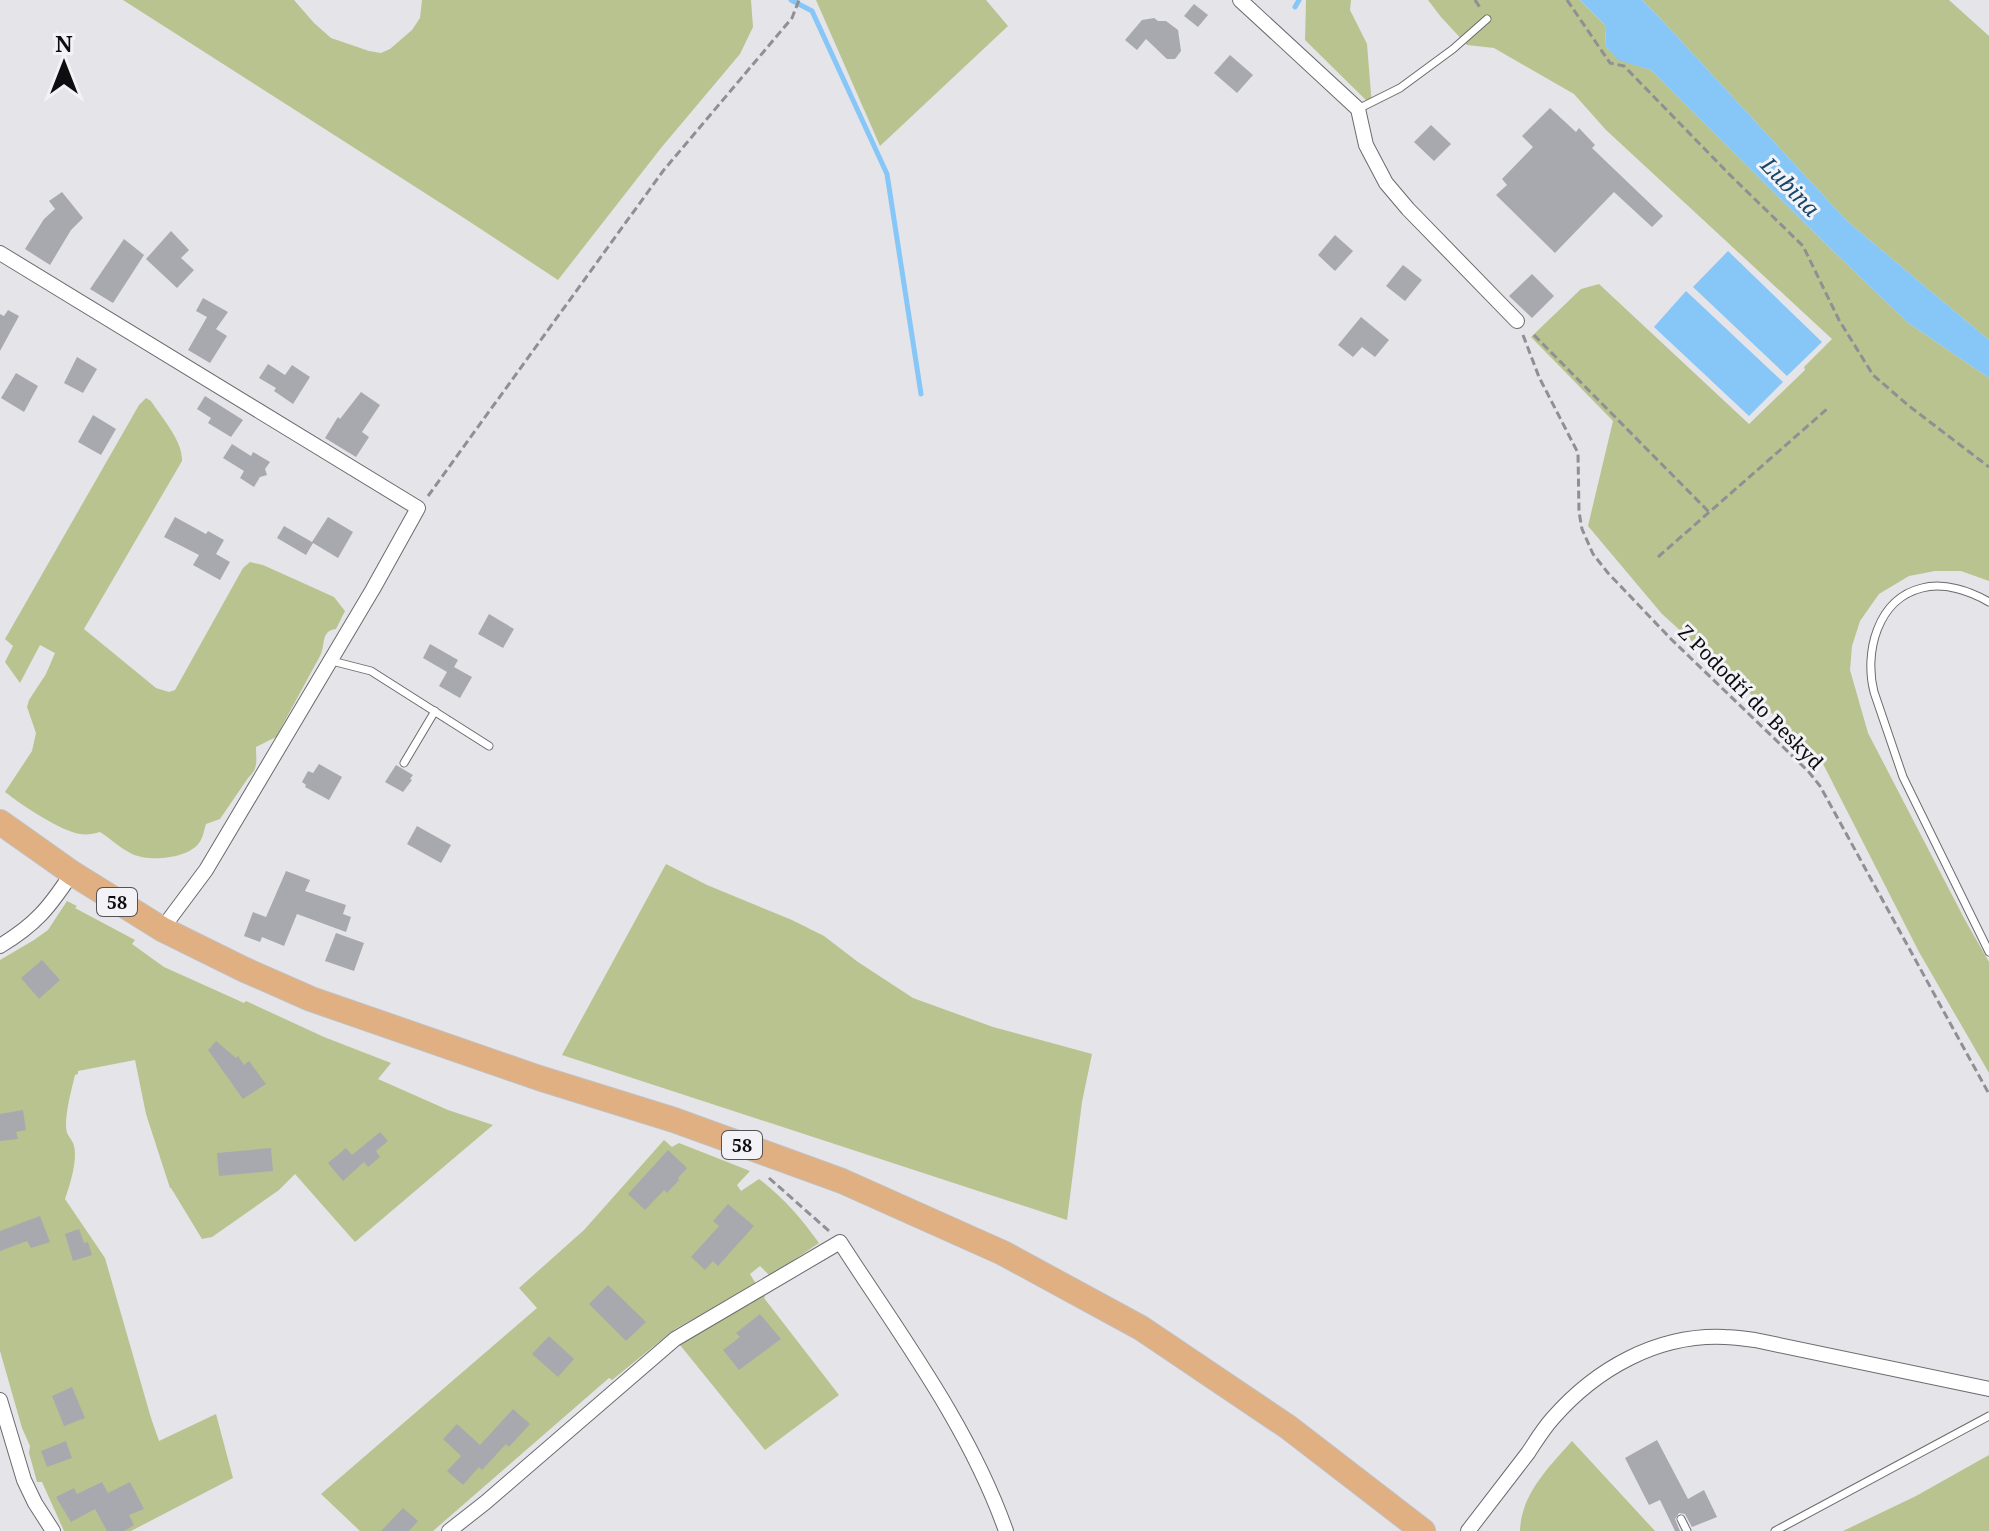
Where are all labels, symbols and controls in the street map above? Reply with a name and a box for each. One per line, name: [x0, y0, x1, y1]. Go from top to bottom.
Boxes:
north arrow: [24, 24, 104, 104]
text: N: [55, 28, 73, 58]
water label: Lubina: [1755, 149, 1827, 222]
street label: Z Pododří do Beskyd: [1673, 619, 1829, 775]
road number: 58: [97, 888, 137, 916]
road number: 58: [722, 1131, 762, 1159]

